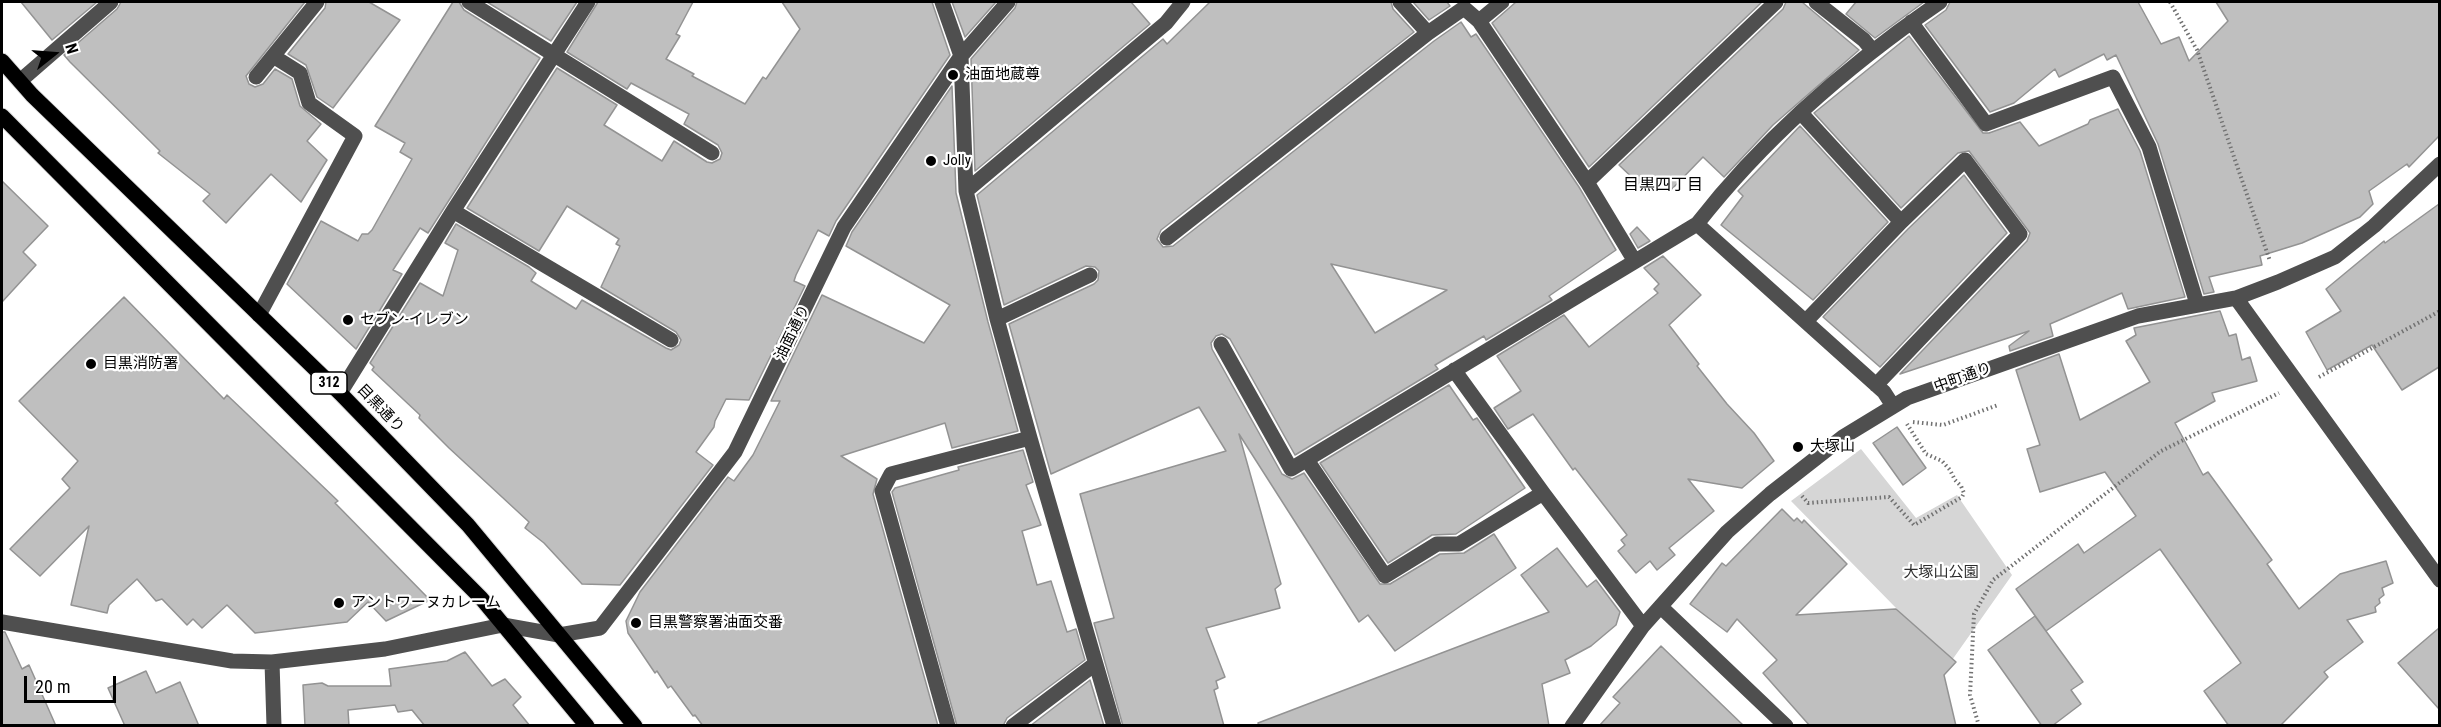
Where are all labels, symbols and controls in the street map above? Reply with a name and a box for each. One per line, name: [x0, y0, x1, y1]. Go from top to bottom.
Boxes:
north arrow: [24, 24, 84, 84]
text: N: [61, 41, 82, 56]
place label: 油面地蔵尊: [965, 66, 1040, 84]
marker: 油面地蔵尊: [946, 68, 960, 82]
place label: Jolly: [943, 152, 971, 170]
marker: Jolly: [924, 154, 938, 168]
district label: 目黒四丁目: [1623, 176, 1703, 196]
street label: 油面通り: [772, 302, 814, 364]
place label: セブン-イレブン: [360, 311, 469, 329]
marker: セブン-イレブン: [341, 313, 355, 327]
place label: 目黒消防署: [103, 355, 178, 373]
marker: 目黒消防署: [84, 357, 98, 371]
street label: 中町通り: [1932, 359, 1994, 397]
road number: 312: [311, 372, 347, 394]
street label: 目黒通り: [353, 381, 407, 437]
place label: 大塚山: [1810, 438, 1855, 456]
marker: 大塚山: [1791, 440, 1805, 454]
park label: 大塚山公園: [1904, 564, 1978, 582]
place label: アントワーヌカレーム: [351, 594, 501, 612]
marker: アントワーヌカレーム: [332, 596, 346, 610]
place label: 目黒警察署油面交番: [648, 614, 783, 632]
marker: 目黒警察署油面交番: [629, 616, 643, 630]
scale bar: [27, 664, 118, 702]
text: 20 m: [35, 676, 70, 697]

